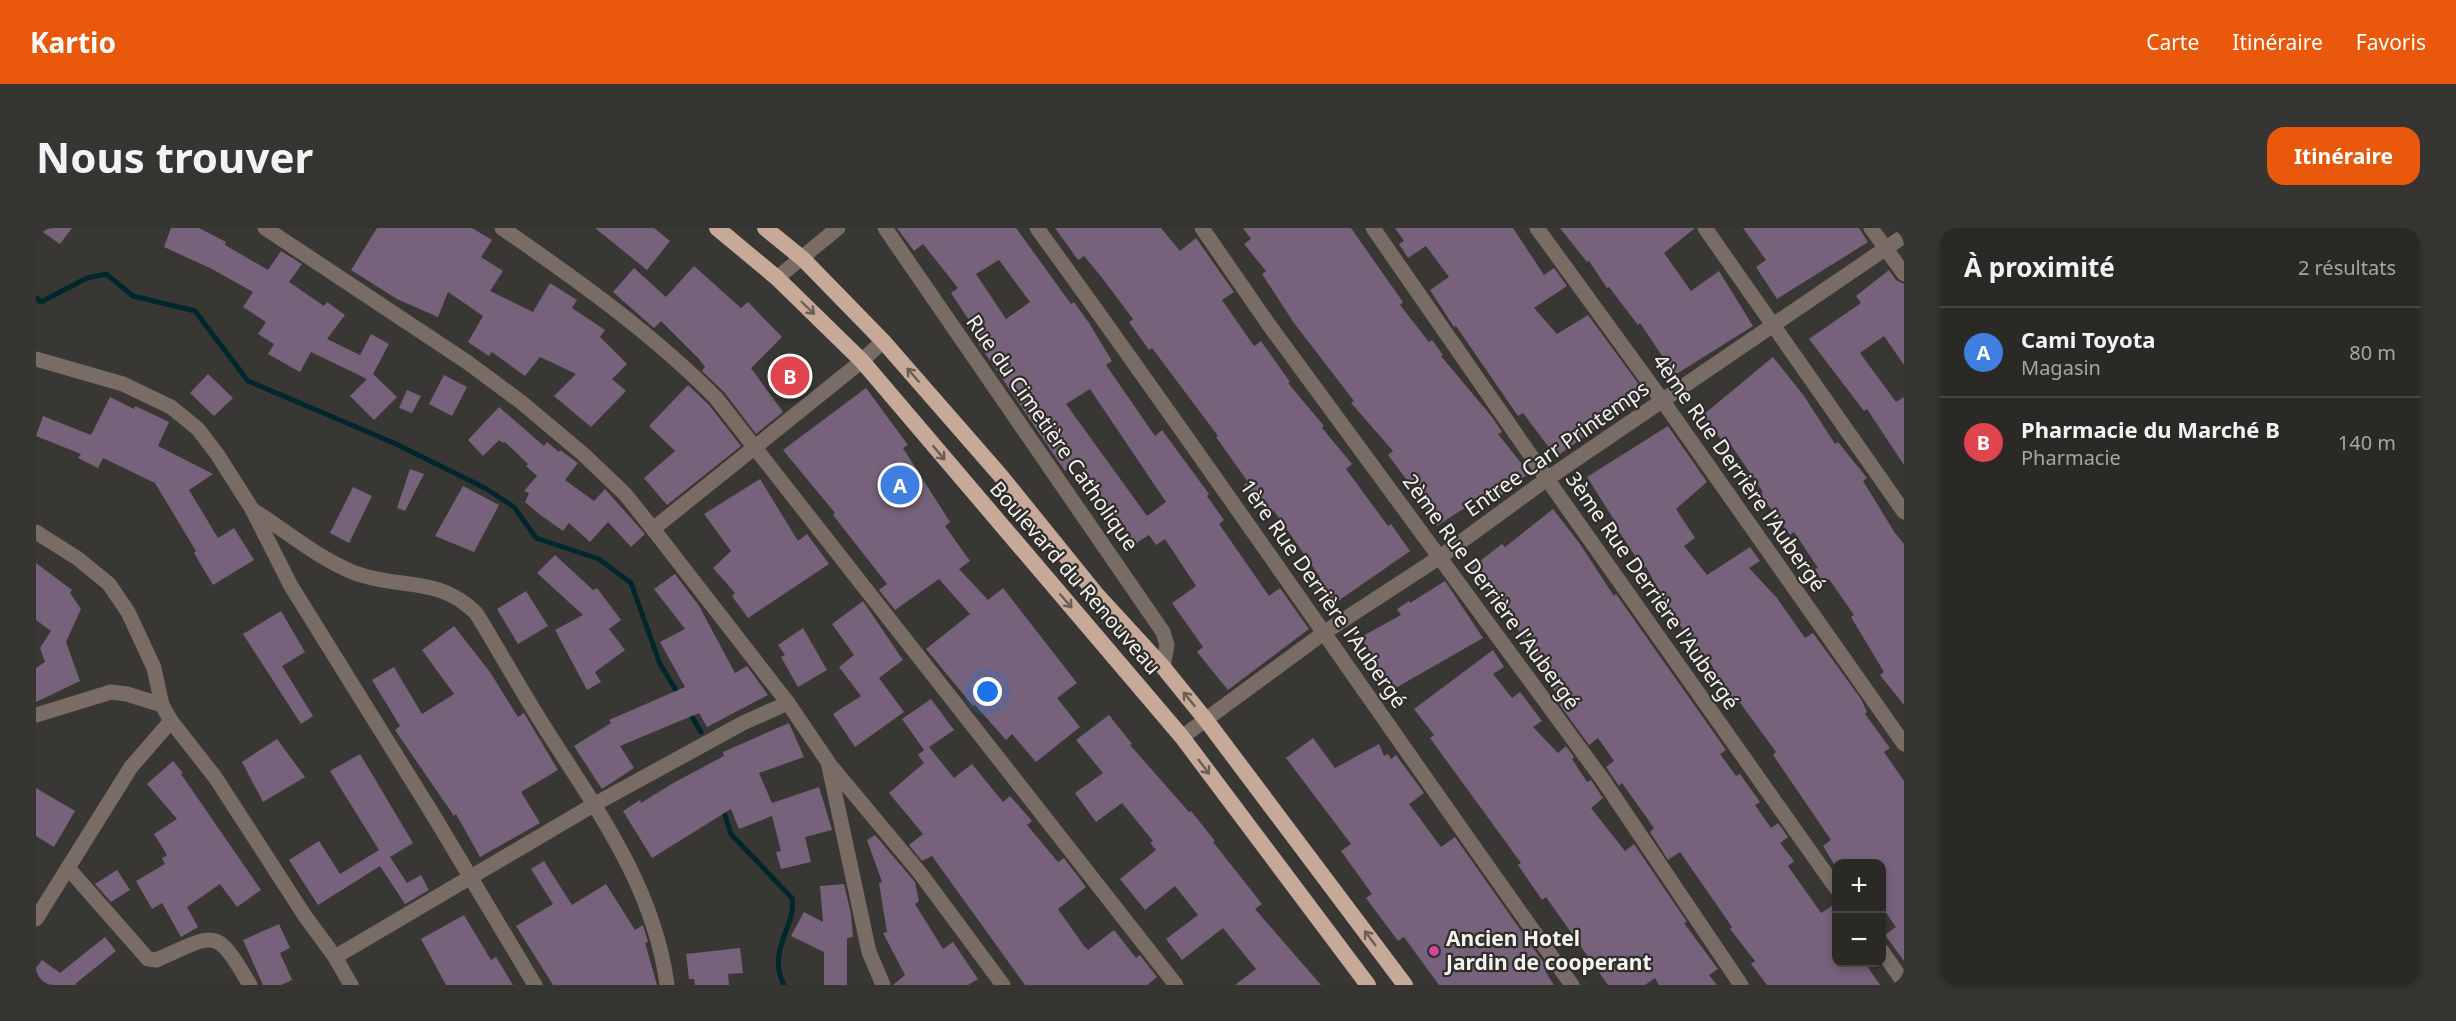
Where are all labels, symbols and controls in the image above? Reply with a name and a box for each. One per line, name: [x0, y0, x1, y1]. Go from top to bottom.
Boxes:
text: Kartio: [30, 23, 116, 61]
text: Carte: [2146, 28, 2199, 56]
text: Itinéraire: [2232, 28, 2323, 56]
text: Favoris: [2356, 28, 2426, 56]
button: Itinéraire: [2267, 127, 2420, 185]
text: Nous trouver: [36, 128, 313, 185]
text: À proximité: [1964, 249, 2115, 285]
text: 2 résultats: [2298, 254, 2396, 281]
one-way arrow: [801, 301, 816, 315]
street label: Rue du Cimetière Catholique: [960, 309, 1145, 556]
text: Cami Toyota: [2021, 324, 2156, 354]
text: A: [1977, 339, 1990, 366]
text: 80 m: [2349, 339, 2396, 366]
street label: 4ème Rue Derrière l'Aubergé: [1647, 348, 1833, 597]
pin: B: [770, 354, 810, 398]
text: Magasin: [2021, 354, 2101, 381]
one-way arrow: [906, 367, 919, 383]
street label: Entree Carr Printemps: [1459, 374, 1654, 523]
text: Pharmacie du Marché B: [2021, 414, 2280, 444]
text: B: [1977, 429, 1990, 456]
text: 140 m: [2338, 429, 2396, 456]
text: Pharmacie: [2021, 444, 2121, 471]
one-way arrow: [932, 445, 945, 461]
pin: A: [880, 462, 920, 508]
street label: 3ème Rue Derrière l'Aubergé: [1560, 466, 1746, 715]
street label: 2ème Rue Derrière l'Aubergé: [1397, 468, 1587, 715]
street label: 1ère Rue Derrière l'Aubergé: [1234, 474, 1414, 713]
street label: Boulevard du Renouveau: [984, 475, 1167, 680]
one-way arrow: [1059, 593, 1072, 609]
your location: [973, 677, 1002, 706]
one-way arrow: [1182, 692, 1196, 707]
one-way arrow: [1198, 758, 1210, 774]
map controls: [1832, 859, 1886, 967]
button: +: [1832, 859, 1886, 913]
button: −: [1832, 913, 1886, 967]
place label: Ancien Hotel Jardin de cooperant: [1444, 924, 1652, 976]
one-way arrow: [1364, 930, 1377, 946]
marker: Ancien Hotel Jardin de cooperant: [1427, 944, 1441, 958]

